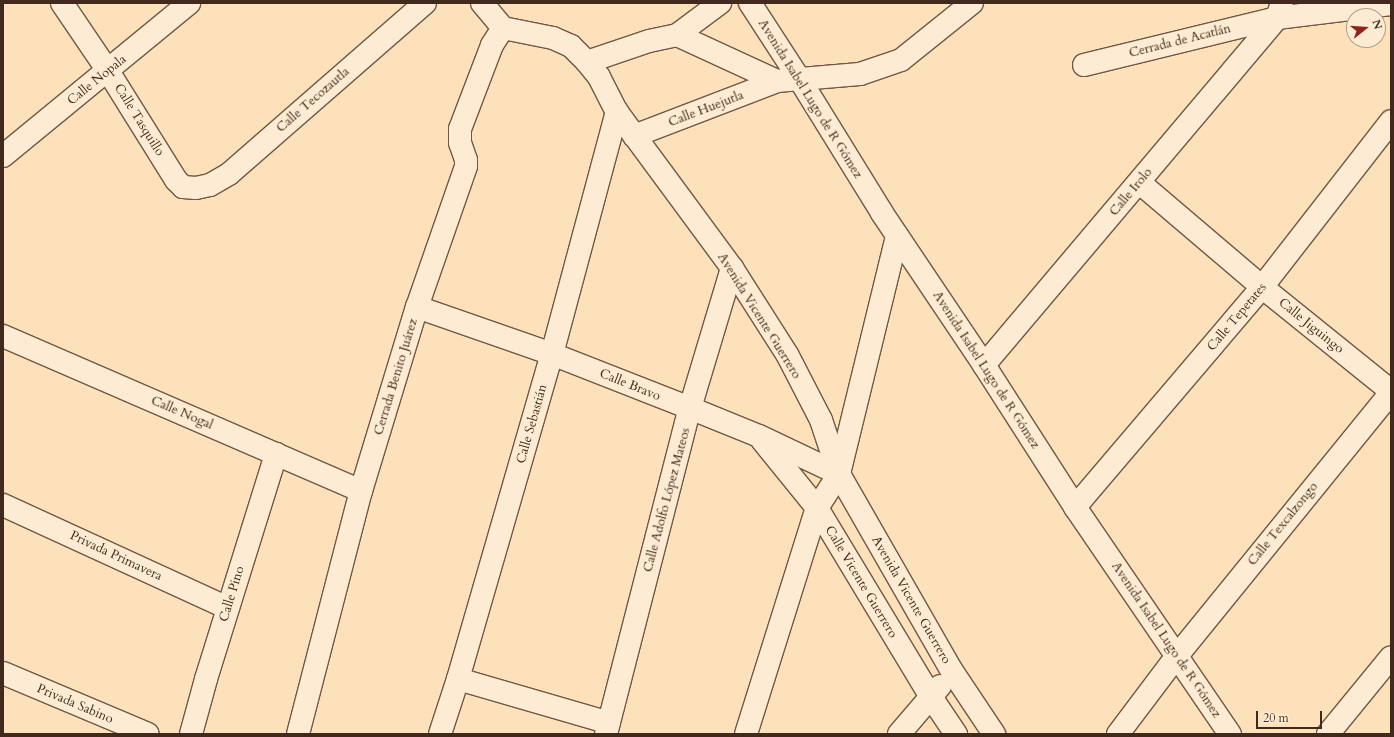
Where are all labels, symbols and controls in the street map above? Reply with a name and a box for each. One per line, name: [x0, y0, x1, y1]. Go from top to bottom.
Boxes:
north arrow: [1346, 8, 1386, 48]
street label: Avenida Isabel Lugo de R Gómez: [754, 17, 866, 181]
text: N: [1368, 18, 1386, 31]
street label: Cerrada de Acatlán: [1127, 21, 1233, 61]
street label: Calle Nopala: [64, 52, 130, 108]
street label: Calle Tecozautla: [273, 64, 353, 136]
street label: Calle Tasquillo: [111, 81, 167, 159]
street label: Calle Huejutla: [666, 88, 746, 130]
street label: Calle Irolo: [1106, 165, 1156, 219]
street label: Avenida Vicente Guerrero: [714, 250, 804, 382]
street label: Calle Tepetates: [1204, 280, 1270, 354]
street label: Avenida Isabel Lugo de R Gómez: [929, 288, 1043, 452]
street label: Calle Jiguingo: [1275, 295, 1347, 357]
street label: Cerrada Benito Juárez: [371, 317, 421, 437]
street label: Calle Bravo: [597, 366, 663, 404]
street label: Calle Sebastián: [513, 383, 551, 465]
street label: Calle Nogal: [149, 393, 215, 433]
street label: Calle Adolfo López Mateos: [640, 426, 694, 574]
street label: Calle Texcalzongo: [1245, 479, 1321, 569]
street label: Calle Vicente Guerrero: [821, 523, 901, 641]
street label: Privada Primavera: [67, 528, 165, 584]
street label: Avenida Vicente Guerrero: [868, 533, 954, 667]
street label: Avenida Isabel Lugo de R Gómez: [1108, 559, 1224, 721]
street label: Calle Pino: [216, 564, 248, 624]
street label: Privada Sabino: [34, 681, 116, 727]
scale bar: [1258, 703, 1324, 729]
text: 20 m: [1263, 710, 1289, 726]

